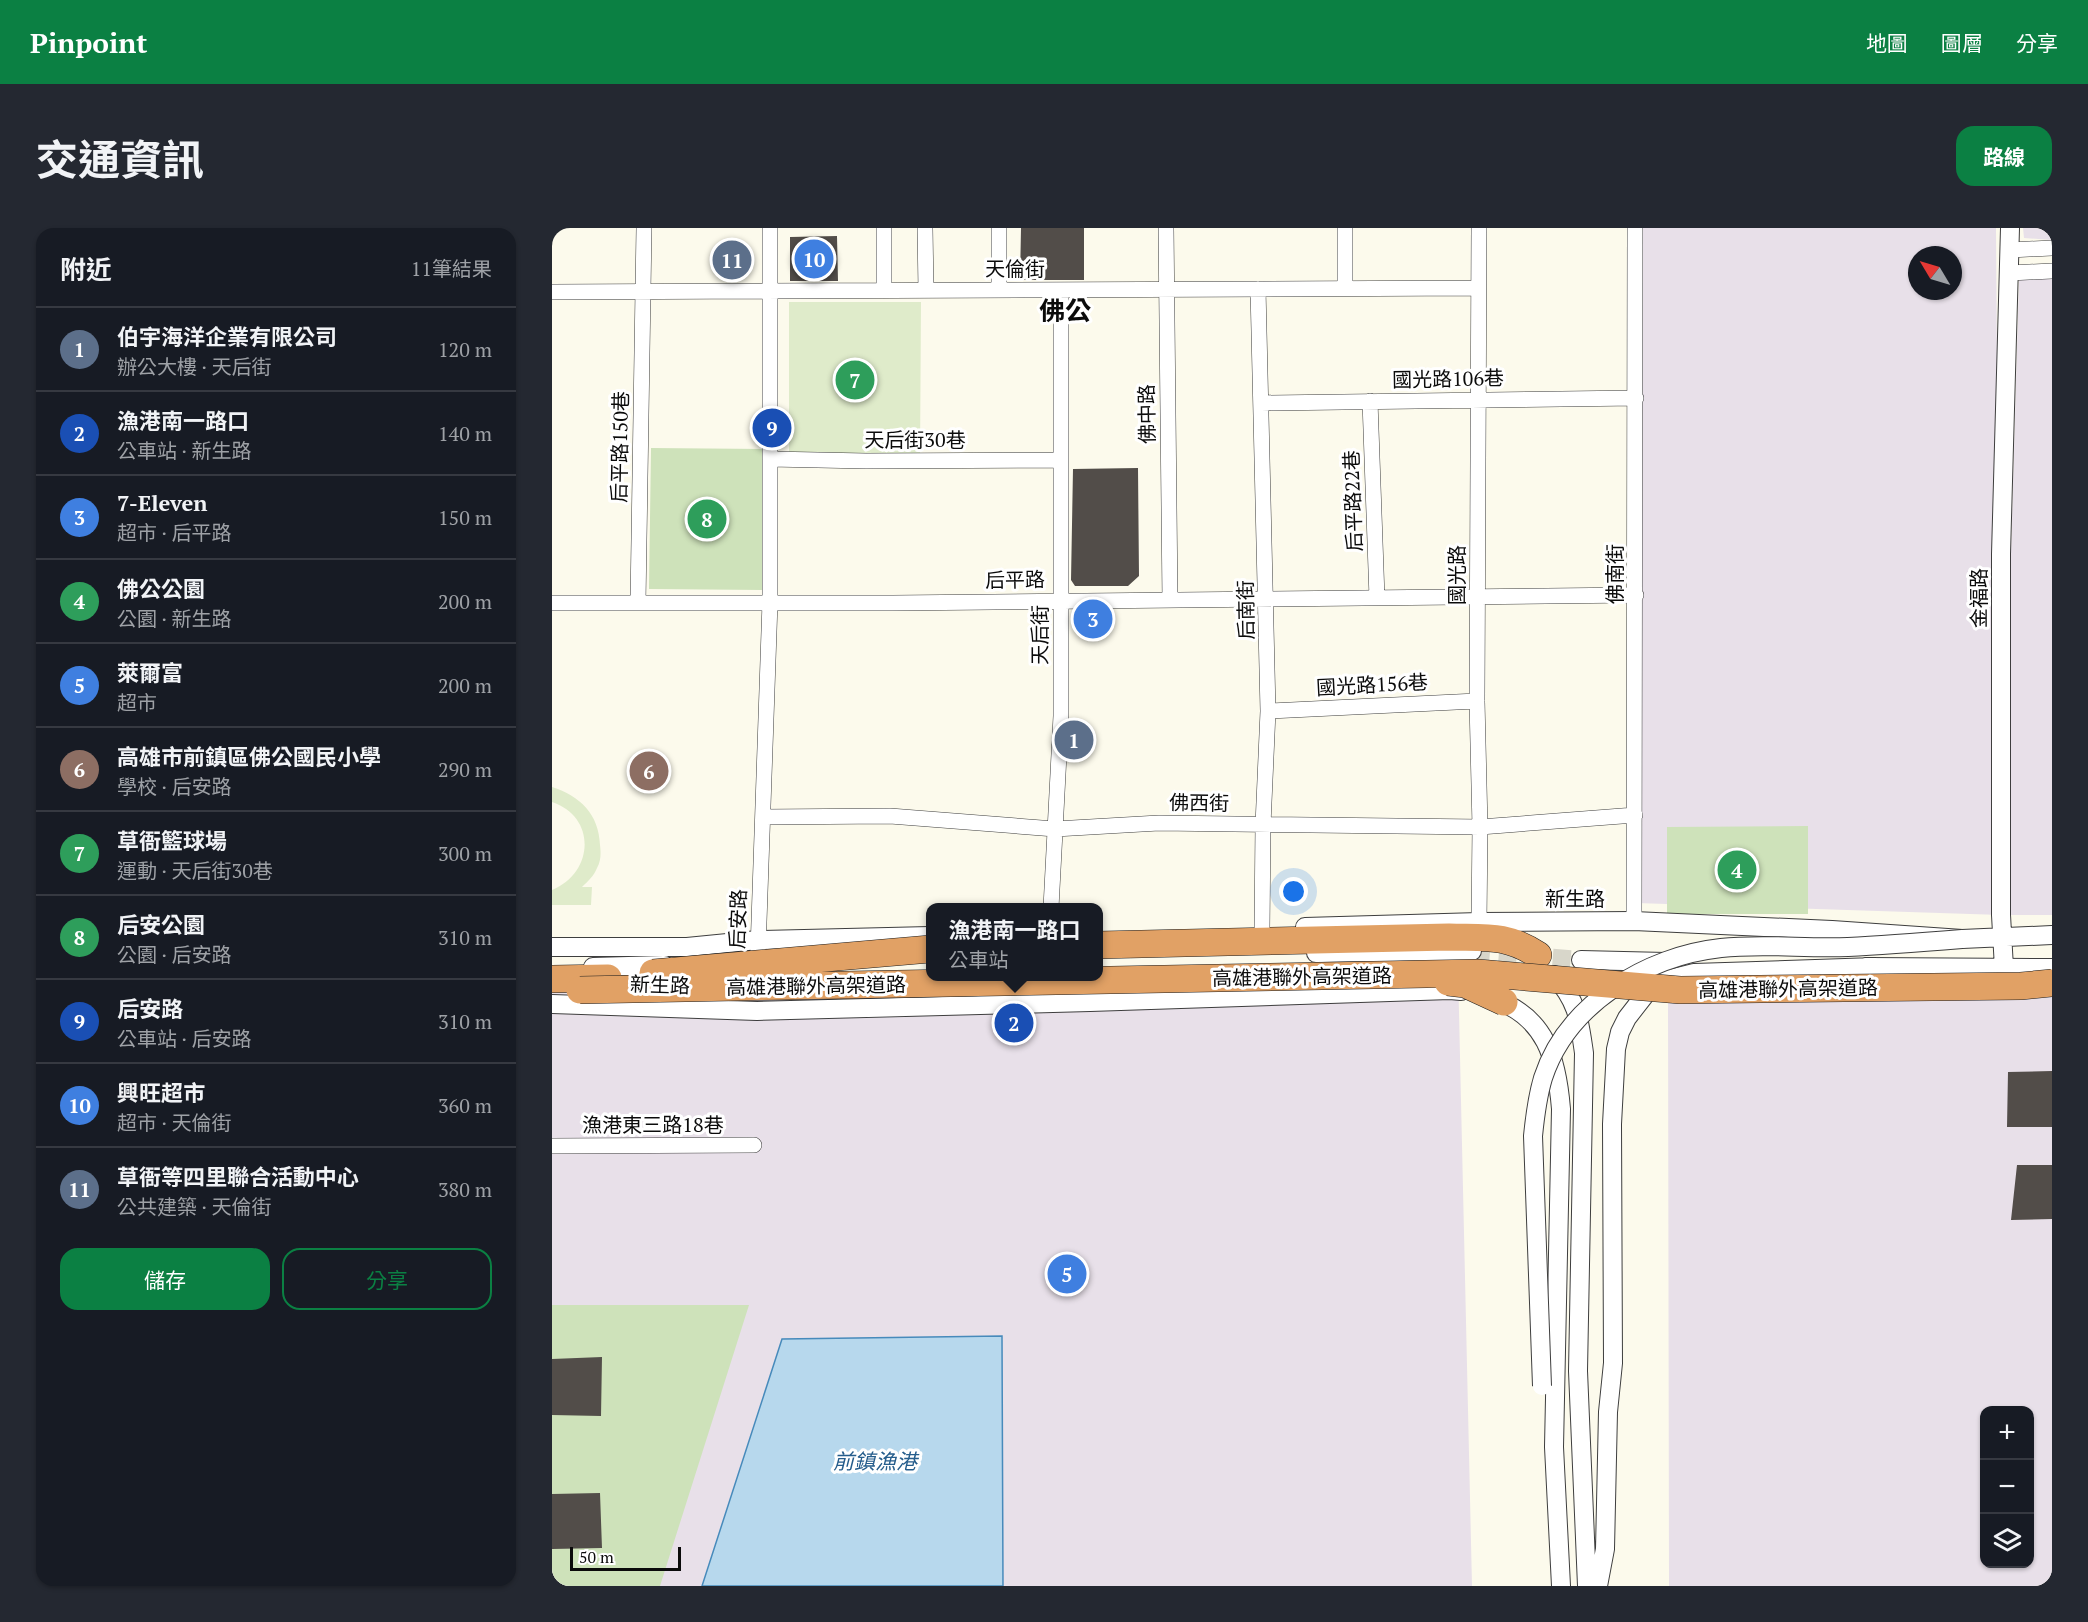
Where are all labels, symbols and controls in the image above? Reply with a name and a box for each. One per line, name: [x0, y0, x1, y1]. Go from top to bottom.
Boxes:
text: Pinpoint: [30, 24, 147, 61]
text: 地圖: [1866, 29, 1908, 57]
text: 圖層: [1941, 29, 1983, 57]
text: 分享: [2016, 29, 2058, 57]
button: 路線: [1956, 126, 2052, 186]
text: 交通資訊: [36, 131, 204, 187]
pin: 11: [712, 237, 752, 282]
pin: 10: [794, 237, 834, 282]
north arrow: [1908, 246, 1962, 300]
text: 附近: [60, 252, 112, 286]
text: 11筆結果: [411, 255, 492, 282]
street label: 天倫街: [985, 255, 1045, 282]
district label: 佛公: [1039, 293, 1091, 327]
text: 伯宇海洋企業有限公司: [117, 322, 337, 351]
text: 1: [74, 336, 85, 363]
text: 120 m: [438, 336, 492, 363]
text: 辦公大樓 · 天后街: [117, 353, 272, 380]
pin: 7: [836, 358, 874, 402]
street label: 國光路106巷: [1392, 364, 1504, 393]
street label: 佛中路: [1132, 384, 1161, 444]
street label: 后平路150巷: [605, 391, 634, 503]
text: 漁港南一路口: [117, 406, 249, 435]
pin: 9: [752, 406, 792, 450]
text: 2: [74, 420, 85, 447]
text: 140 m: [438, 420, 492, 447]
street label: 天后街30巷: [864, 426, 966, 453]
text: 公車站 · 新生路: [117, 437, 252, 464]
street label: 后平路22巷: [1337, 450, 1368, 552]
text: 7-Eleven: [117, 488, 208, 517]
pin: 8: [688, 496, 726, 542]
text: 3: [74, 504, 85, 531]
text: 150 m: [438, 504, 492, 531]
text: 超市 · 后平路: [117, 519, 232, 546]
street label: 佛南街: [1601, 544, 1628, 604]
street label: 國光路: [1443, 545, 1470, 605]
street label: 后平路: [985, 565, 1045, 594]
street label: 金福路: [1965, 568, 1992, 628]
text: 佛公公園: [117, 574, 205, 603]
street label: 后南街: [1231, 580, 1260, 640]
text: 4: [74, 588, 85, 615]
text: 200 m: [438, 588, 492, 615]
pin: 3: [1074, 596, 1112, 642]
text: 公園 · 新生路: [117, 605, 232, 632]
street label: 天后街: [1026, 605, 1053, 665]
text: 萊爾富: [117, 658, 183, 687]
street label: 國光路156巷: [1315, 668, 1429, 701]
text: 5: [74, 672, 85, 699]
text: 200 m: [438, 672, 492, 699]
text: 超市: [117, 689, 157, 716]
pin: 1: [1054, 718, 1094, 762]
text: 高雄市前鎮區佛公國民小學: [117, 742, 381, 771]
pin: 6: [630, 748, 668, 794]
text: 6: [74, 756, 85, 783]
text: 290 m: [438, 756, 492, 783]
text: 學校 · 后安路: [117, 773, 232, 800]
street label: 佛西街: [1169, 788, 1229, 817]
text: 草衙籃球場: [117, 826, 227, 855]
text: 7: [74, 840, 85, 867]
text: 300 m: [438, 840, 492, 867]
pin: 4: [1718, 848, 1756, 892]
text: 運動 · 天后街30巷: [117, 857, 273, 884]
your location: [1279, 877, 1308, 906]
street label: 新生路: [1545, 885, 1605, 912]
street label: 后安路: [723, 889, 752, 949]
popup: [926, 903, 1103, 981]
text: 后安公園: [117, 910, 205, 939]
text: 漁港南一路口: [948, 915, 1081, 944]
text: 8: [74, 924, 85, 951]
text: 310 m: [438, 924, 492, 951]
text: 公園 · 后安路: [117, 941, 232, 968]
text: 公車站: [948, 946, 1008, 973]
street label: 高雄港聯外高架道路: [1212, 961, 1392, 992]
street label: 新生路: [630, 970, 690, 999]
street label: 高雄港聯外高架道路: [726, 970, 906, 1001]
street label: 高雄港聯外高架道路: [1698, 973, 1878, 1004]
text: 后安路: [117, 994, 183, 1023]
pin: 2: [994, 1000, 1034, 1046]
text: 9: [74, 1008, 85, 1035]
text: 310 m: [438, 1008, 492, 1035]
text: 公車站 · 后安路: [117, 1025, 252, 1052]
text: 興旺超市: [117, 1078, 205, 1107]
text: 10: [68, 1092, 91, 1119]
text: 360 m: [438, 1092, 492, 1119]
text: 超市 · 天倫街: [117, 1109, 232, 1136]
street label: 漁港東三路18巷: [582, 1111, 724, 1138]
text: 草衙等四里聯合活動中心: [117, 1162, 359, 1191]
text: 11: [68, 1176, 91, 1203]
text: 380 m: [438, 1176, 492, 1203]
text: 公共建築 · 天倫街: [117, 1193, 272, 1220]
button: 儲存: [60, 1248, 270, 1310]
button: 分享: [282, 1248, 492, 1310]
pin: 5: [1048, 1252, 1086, 1296]
map controls: [1980, 1406, 2034, 1568]
button: +: [1980, 1406, 2034, 1460]
water label: 前鎮漁港: [833, 1447, 920, 1475]
button: −: [1980, 1460, 2034, 1514]
button: layers: [1980, 1514, 2034, 1568]
scale bar: [570, 1544, 681, 1572]
text: 50 m: [579, 1546, 614, 1568]

